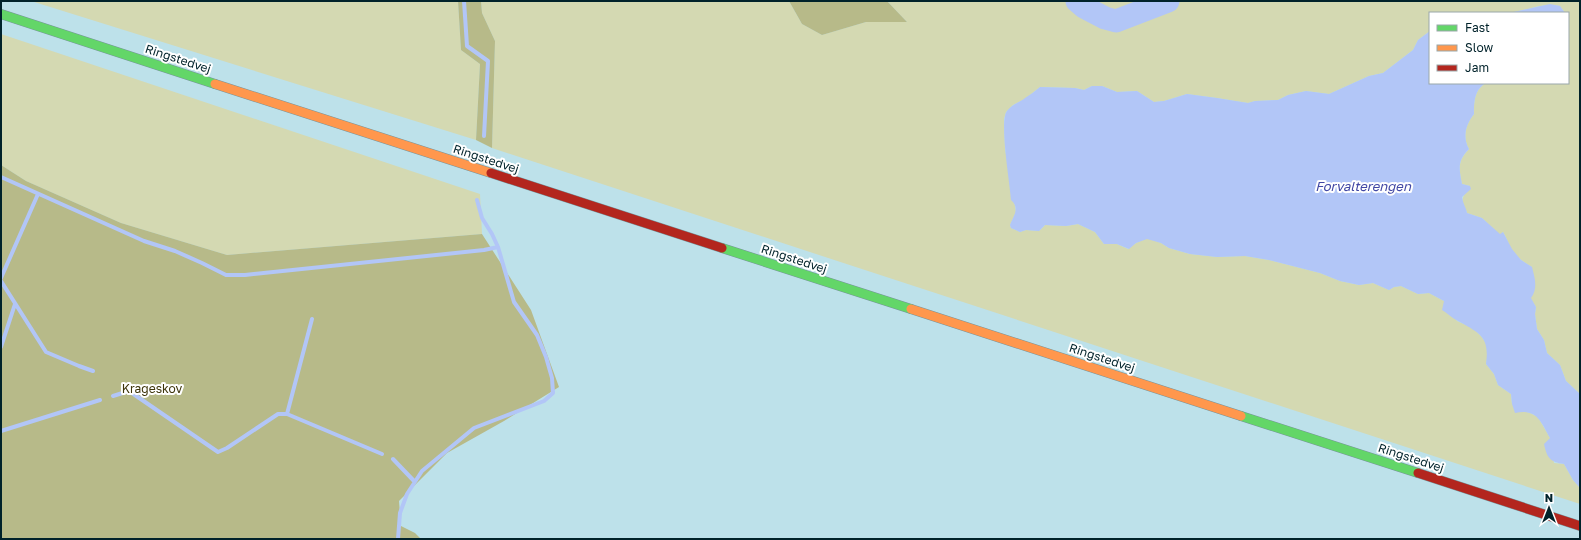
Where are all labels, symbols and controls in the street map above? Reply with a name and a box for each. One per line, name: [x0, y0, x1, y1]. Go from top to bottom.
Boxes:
legend: [1429, 12, 1569, 84]
text: Fast: [1465, 20, 1490, 35]
text: Slow: [1465, 40, 1493, 55]
street label: Ringstedvej: [143, 41, 213, 76]
text: Jam: [1465, 60, 1489, 75]
street label: Ringstedvej: [451, 141, 521, 176]
water label: Forvalterengen: [1315, 178, 1412, 194]
street label: Ringstedvej: [759, 241, 829, 276]
street label: Ringstedvej: [1067, 340, 1137, 375]
park label: Krageskov: [122, 381, 183, 396]
street label: Ringstedvej: [1376, 440, 1446, 475]
north arrow: [1529, 488, 1569, 528]
text: N: [1545, 491, 1553, 504]

